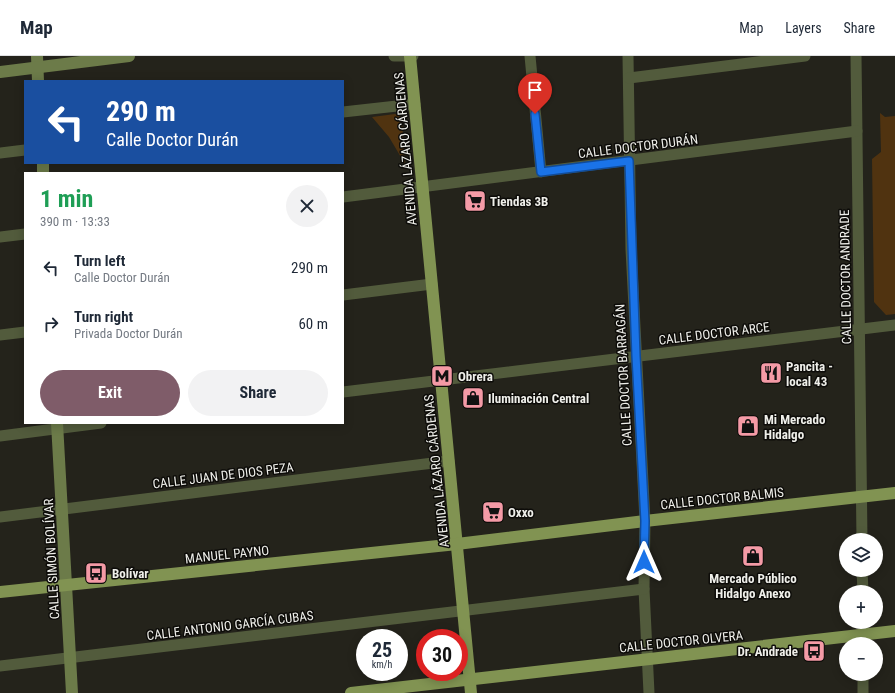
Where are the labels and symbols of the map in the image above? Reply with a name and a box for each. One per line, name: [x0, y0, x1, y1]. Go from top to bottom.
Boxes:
street label: AVENIDA LÁZARO CÁRDENAS: [391, 71, 420, 226]
pin: [518, 73, 552, 114]
street label: CALLE DOCTOR DURÁN: [577, 132, 699, 161]
supermarket icon: Tiendas 3B: [462, 188, 488, 214]
place label: Tiendas 3B: [490, 194, 548, 209]
street label: CALLE DOCTOR ANDRADE: [837, 210, 854, 344]
street label: CALLE DOCTOR BARRAGÁN: [612, 303, 635, 446]
street label: CALLE DOCTOR ARCE: [658, 319, 770, 348]
place label: Pancita - local 43: [786, 359, 833, 389]
restaurant icon: Pancita - local 43: [758, 360, 784, 386]
metro station icon: Obrera: [429, 363, 455, 389]
place label: Obrera: [458, 369, 493, 384]
shop icon: Iluminación Central: [460, 385, 486, 411]
place label: Iluminación Central: [488, 391, 589, 406]
street label: AVENIDA LÁZARO CÁRDENAS: [421, 393, 452, 548]
place label: Mi Mercado Hidalgo: [764, 412, 826, 442]
shop icon: Mi Mercado Hidalgo: [735, 413, 761, 439]
street label: CALLE JUAN DE DIOS PEZA: [152, 459, 295, 492]
street label: CALLE DOCTOR BALMIS: [660, 485, 785, 512]
street label: CALLE SIMÓN BOLÍVAR: [41, 498, 62, 620]
supermarket icon: Oxxo: [480, 499, 506, 525]
place label: Oxxo: [508, 505, 534, 520]
position arrow: [623, 541, 665, 583]
street label: MANUEL PAYNO: [184, 543, 270, 566]
shop icon: Mercado Público Hidalgo Anexo: [740, 543, 766, 569]
bus stop icon: Bolívar: [83, 560, 109, 586]
place label: Bolívar: [112, 566, 149, 581]
place label: Mercado Público Hidalgo Anexo: [709, 571, 797, 601]
street label: CALLE ANTONIO GARCÍA CUBAS: [146, 608, 315, 643]
street label: CALLE DOCTOR OLVERA: [618, 627, 744, 655]
speed limit sign: 30: [416, 629, 468, 681]
bus stop icon: Dr. Andrade: [801, 638, 827, 664]
place label: Dr. Andrade: [737, 644, 798, 659]

